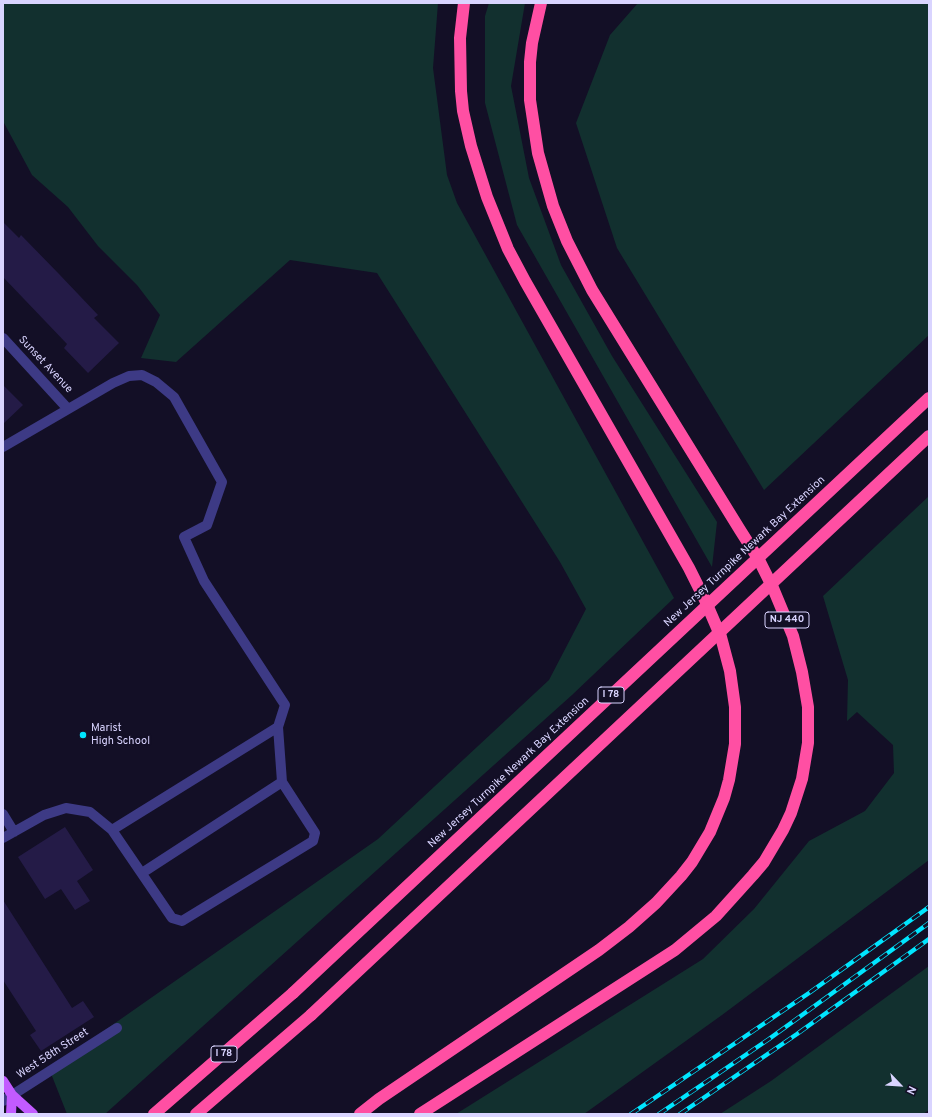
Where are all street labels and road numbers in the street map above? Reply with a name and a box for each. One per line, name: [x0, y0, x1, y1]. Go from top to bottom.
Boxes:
street label: Sunset Avenue: [15, 334, 75, 396]
street label: New Jersey Turnpike Newark Bay Extension: [662, 474, 828, 630]
road number: NJ 440: [765, 612, 809, 628]
road number: I 78: [598, 687, 624, 703]
street label: New Jersey Turnpike Newark Bay Extension: [426, 695, 592, 851]
street label: West 58th Street: [15, 1026, 91, 1082]
road number: I 78: [211, 1046, 237, 1062]

